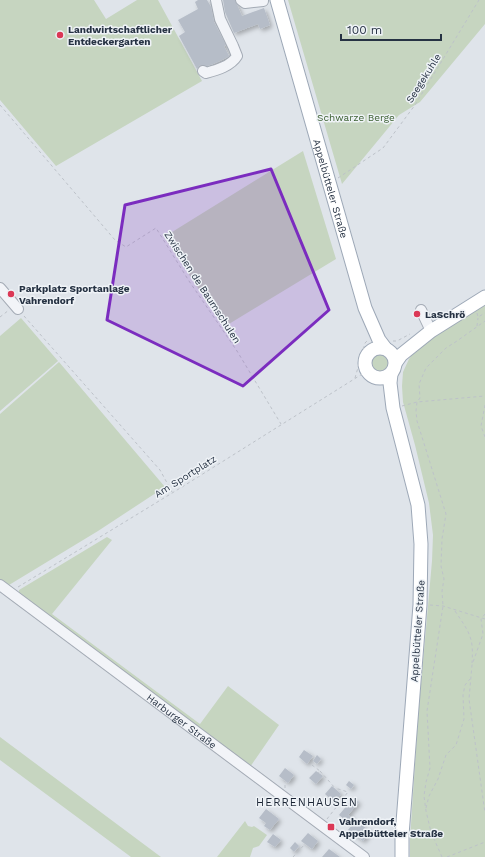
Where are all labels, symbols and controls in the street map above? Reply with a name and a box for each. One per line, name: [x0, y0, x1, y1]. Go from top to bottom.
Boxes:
scale bar: [341, 16, 441, 42]
text: 100 m: [347, 23, 382, 37]
place label: Landwirtschaftlicher Entdeckergarten: [68, 24, 173, 47]
marker: Landwirtschaftlicher Entdeckergarten: [55, 30, 65, 40]
street label: Seegekuhle: [404, 51, 443, 105]
park label: Schwarze Berge: [317, 112, 395, 123]
street label: Appelbütteler Straße: [311, 138, 350, 240]
street label: Zwischen de Baumschulen: [162, 229, 243, 345]
place label: Parkplatz Sportanlage Vahrendorf: [19, 283, 130, 306]
marker: Parkplatz Sportanlage Vahrendorf: [6, 289, 16, 299]
marker: LaSchrö: [412, 309, 422, 319]
place label: LaSchrö: [425, 309, 465, 320]
street label: Am Sportplatz: [152, 453, 218, 500]
street label: Appelbütteler Straße: [408, 579, 427, 682]
street label: Harburger Straße: [145, 692, 219, 751]
district label: HERRENHAUSEN: [256, 796, 358, 809]
place label: Vahrendorf, Appelbütteler Straße: [339, 816, 443, 839]
marker: Vahrendorf, Appelbütteler Straße: [326, 822, 336, 832]

